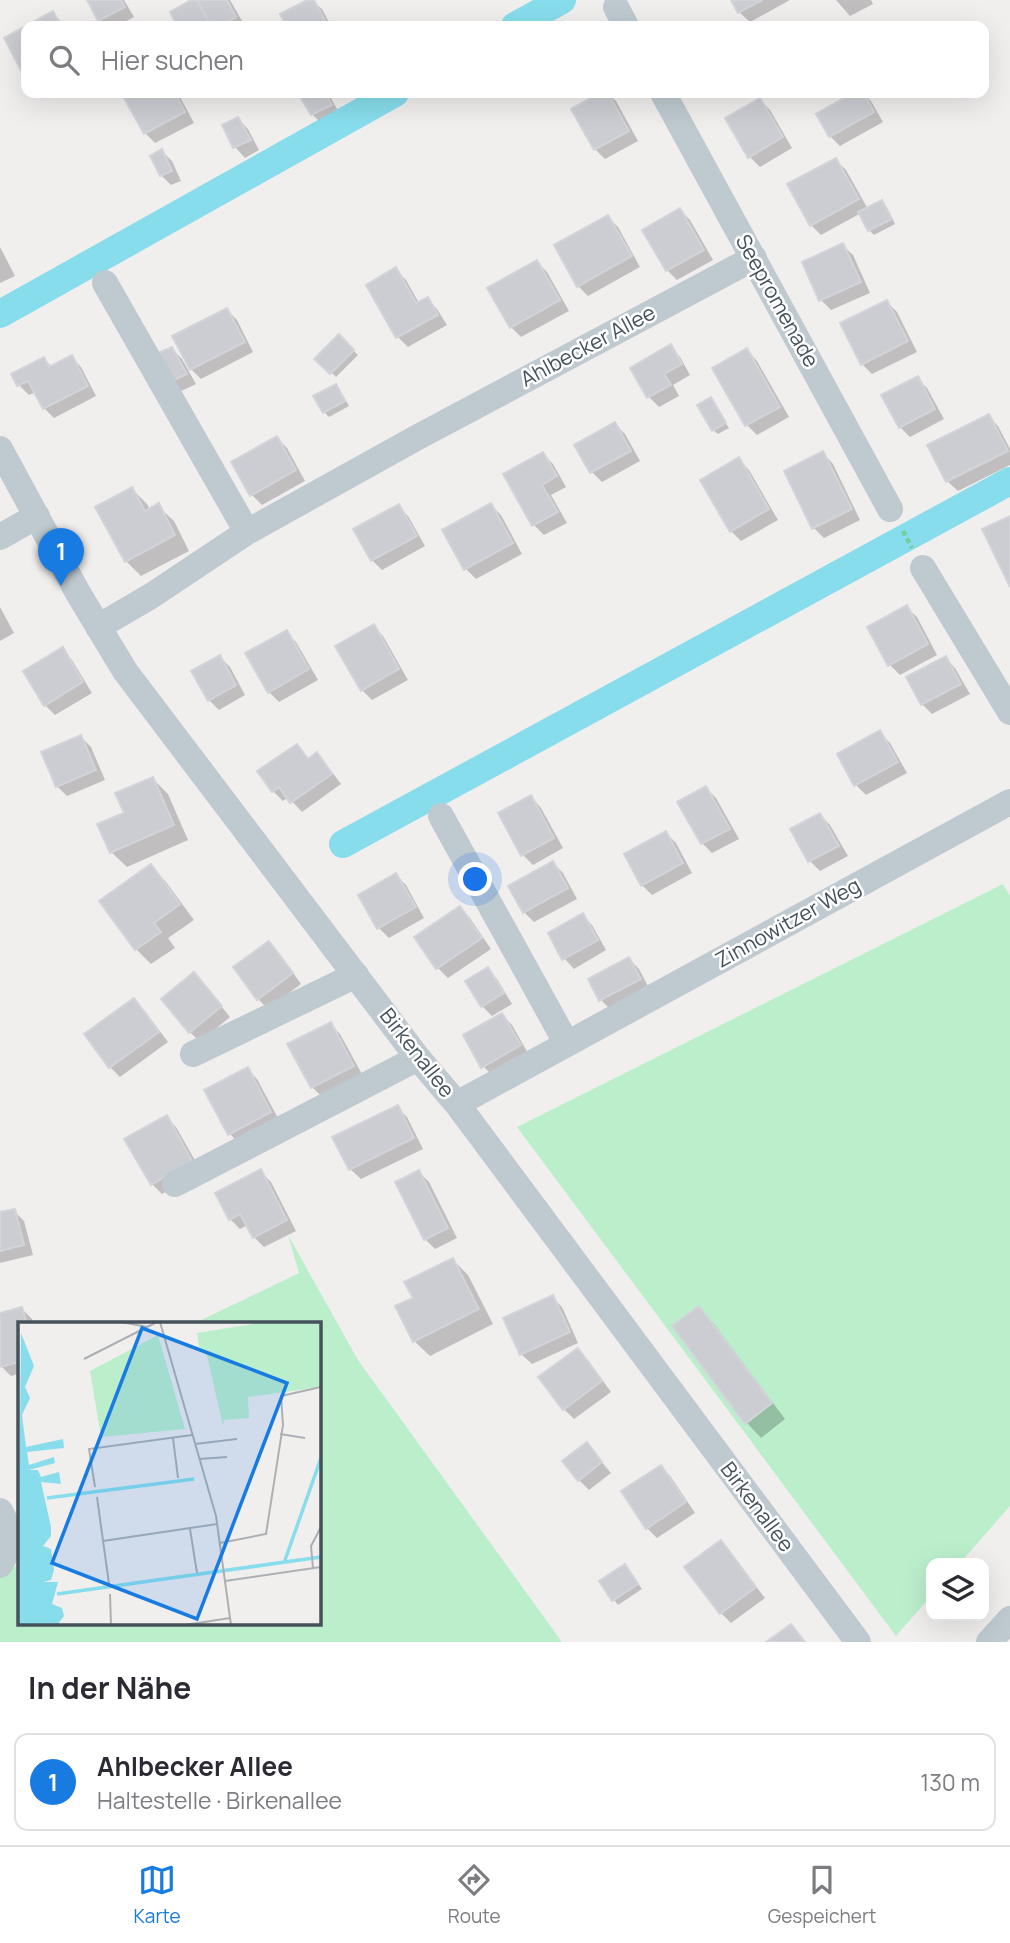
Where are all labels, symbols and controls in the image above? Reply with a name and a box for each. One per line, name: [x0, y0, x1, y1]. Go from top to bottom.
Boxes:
search box: [21, 21, 989, 98]
icon: search: [45, 41, 83, 79]
text: Hier suchen: [101, 42, 244, 78]
street label: Seepromenade: [730, 229, 826, 372]
street label: Ahlbecker Allee: [515, 298, 660, 392]
pin: 1: [38, 528, 84, 586]
your location: [458, 862, 492, 896]
street label: Zinnowitzer Weg: [710, 871, 865, 974]
street label: Birkenallee: [374, 1002, 461, 1103]
inset map: [18, 1322, 320, 1624]
street label: Birkenallee: [715, 1456, 801, 1557]
map controls: [926, 1558, 989, 1621]
button: layers: [926, 1558, 989, 1621]
text: In der Nähe: [28, 1667, 191, 1708]
text: Ahlbecker Allee: [97, 1748, 293, 1784]
text: 1: [48, 1766, 58, 1798]
text: 130 m: [920, 1766, 980, 1798]
text: Haltestelle · Birkenallee: [97, 1784, 342, 1816]
tab: Karte: [134, 1861, 181, 1929]
tab: Route: [448, 1861, 501, 1929]
tab: Gespeichert: [768, 1861, 876, 1929]

